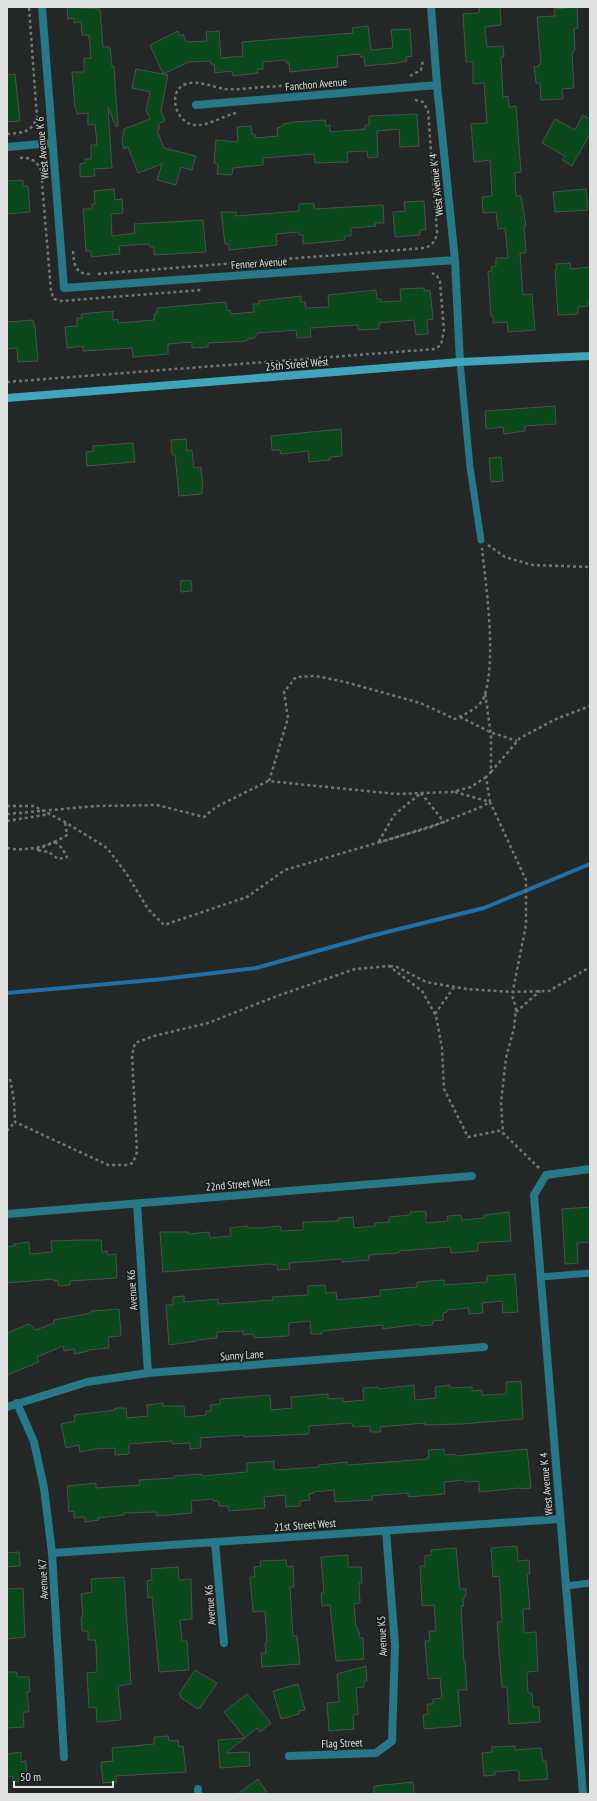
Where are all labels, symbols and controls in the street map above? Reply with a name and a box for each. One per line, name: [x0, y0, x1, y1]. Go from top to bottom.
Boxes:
street label: Fanchon Avenue: [285, 74, 348, 94]
street label: West Avenue K 6: [32, 116, 52, 180]
street label: West Avenue K 4: [426, 153, 446, 217]
street label: Fenner Avenue: [231, 254, 288, 272]
street label: 25th Street West: [265, 354, 329, 374]
street label: 22nd Street West: [205, 1174, 271, 1194]
street label: Avenue K6: [124, 1269, 140, 1311]
street label: Sunny Lane: [220, 1346, 265, 1363]
street label: West Avenue K 4: [536, 1452, 556, 1516]
street label: 21st Street West: [273, 1516, 337, 1534]
street label: Avenue K7: [35, 1558, 51, 1600]
street label: Avenue K6: [201, 1584, 219, 1626]
street label: Avenue K5: [374, 1615, 390, 1657]
street label: Flag Street: [321, 1735, 363, 1751]
scale bar: [14, 1763, 113, 1789]
text: 50 m: [20, 1769, 41, 1784]

